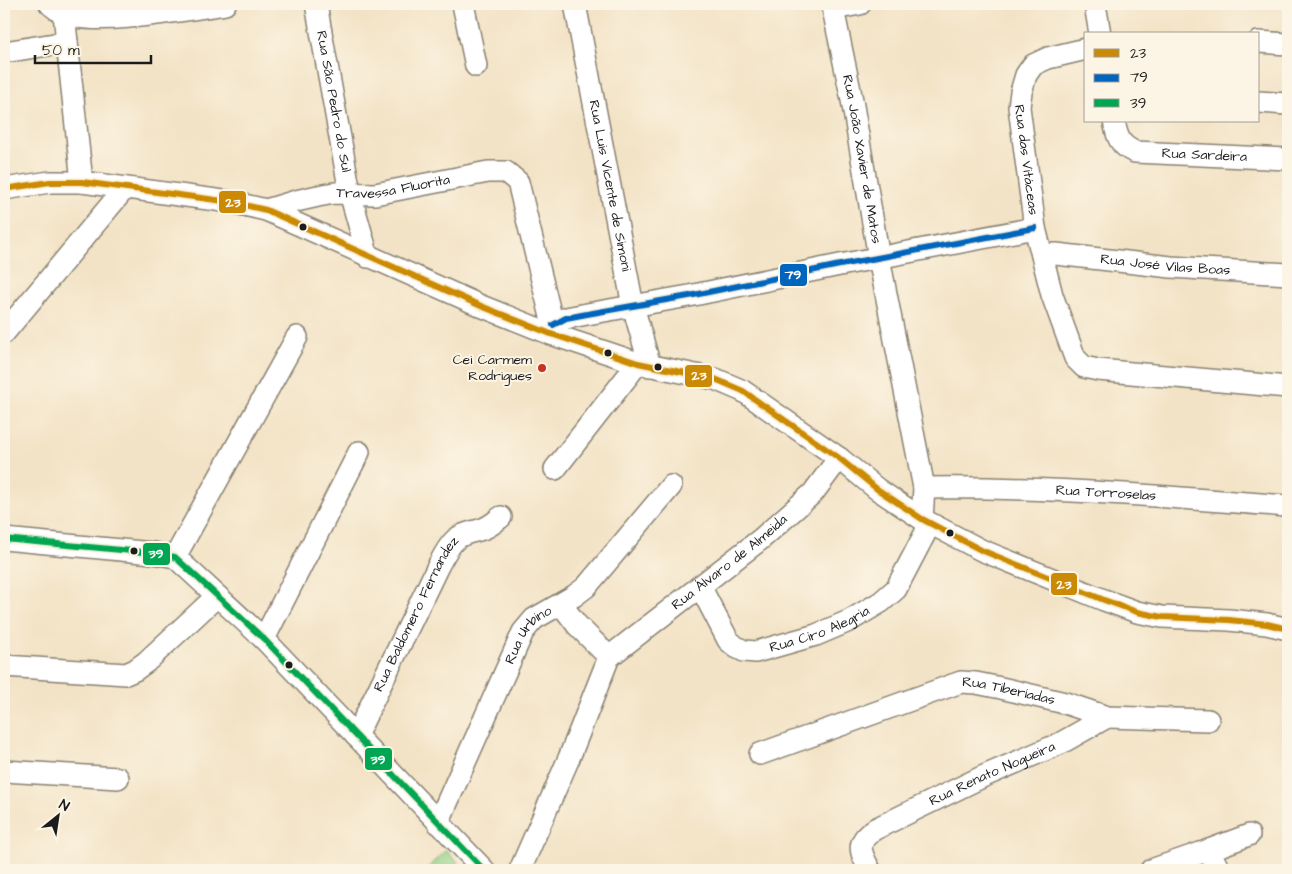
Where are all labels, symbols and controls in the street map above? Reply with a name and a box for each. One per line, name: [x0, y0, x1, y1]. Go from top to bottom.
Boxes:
street label: Rua São Pedro do Sul: [311, 29, 356, 174]
scale bar: [35, 32, 151, 64]
legend: [1084, 32, 1260, 122]
text: 50 m: [42, 40, 80, 61]
text: 23: [1130, 43, 1147, 64]
text: 79: [1130, 67, 1148, 88]
street label: Rua João Xavier de Matos: [837, 73, 886, 245]
text: 39: [1130, 93, 1146, 114]
street label: Rua Luis Vicente de Simoni: [584, 98, 636, 273]
street label: Rua das Vitáceas: [1009, 104, 1043, 216]
street label: Rua Sardeira: [1161, 143, 1247, 167]
street label: Travessa Fluorita: [336, 170, 452, 204]
line badge: 23: [218, 190, 247, 214]
text: 23: [224, 193, 241, 213]
unlabelled marker: [298, 222, 308, 232]
street label: Rua José Vilas Boas: [1099, 249, 1231, 281]
line badge: 79: [779, 263, 808, 287]
text: 79: [784, 265, 801, 285]
unlabelled marker: [603, 348, 613, 358]
place label: Cei Carmem Rodrigues: [453, 350, 532, 386]
marker: Cei Carmem Rodrigues: [536, 362, 548, 374]
unlabelled marker: [653, 362, 663, 372]
line badge: 23: [684, 364, 713, 388]
text: 23: [690, 366, 707, 386]
street label: Rua Torroselas: [1055, 480, 1157, 506]
street label: Rua Álvaro de Almeida: [667, 510, 792, 615]
unlabelled marker: [945, 528, 955, 538]
street label: Rua Baldomero Fernandez: [369, 532, 463, 695]
line badge: 39: [142, 542, 171, 566]
text: 39: [147, 544, 164, 564]
unlabelled marker: [129, 546, 139, 556]
line badge: 23: [1050, 572, 1078, 596]
text: 23: [1055, 575, 1072, 595]
street label: Rua Urbino: [500, 601, 556, 667]
street label: Rua Ciro Alegria: [767, 601, 873, 658]
unlabelled marker: [284, 660, 294, 670]
street label: Rua Tiberíadas: [962, 672, 1057, 710]
street label: Rua Renato Nogueira: [926, 737, 1058, 811]
line badge: 39: [364, 747, 393, 771]
text: 39: [369, 750, 386, 770]
north arrow: [32, 792, 82, 842]
text: N: [55, 795, 73, 817]

